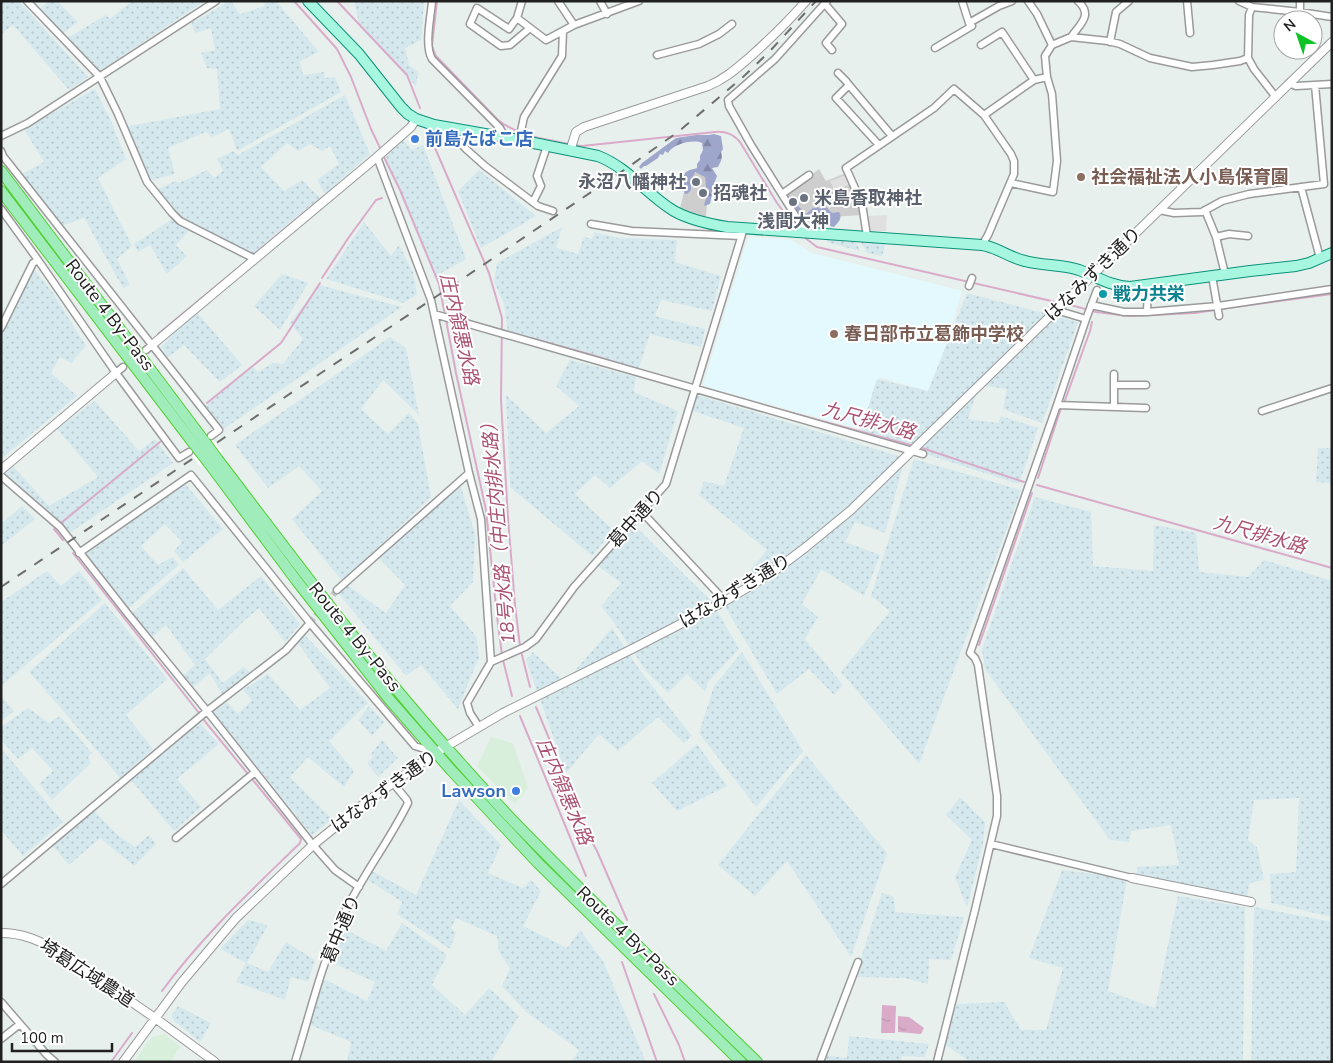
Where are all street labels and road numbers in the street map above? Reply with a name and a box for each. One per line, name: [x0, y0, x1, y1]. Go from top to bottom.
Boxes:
street label: はなみずき通り: [1039, 222, 1147, 326]
street label: Route 4 By-Pass: [60, 254, 160, 376]
street label: 葛中通り: [603, 483, 669, 553]
street label: はなみずき通り: [675, 548, 795, 634]
street label: Route 4 By-Pass: [303, 577, 407, 697]
street label: はなみずき通り: [326, 744, 442, 838]
street label: Route 4 By-Pass: [571, 881, 685, 991]
street label: 葛中通り: [316, 891, 366, 967]
street label: 埼葛広域農道: [35, 934, 139, 1012]

